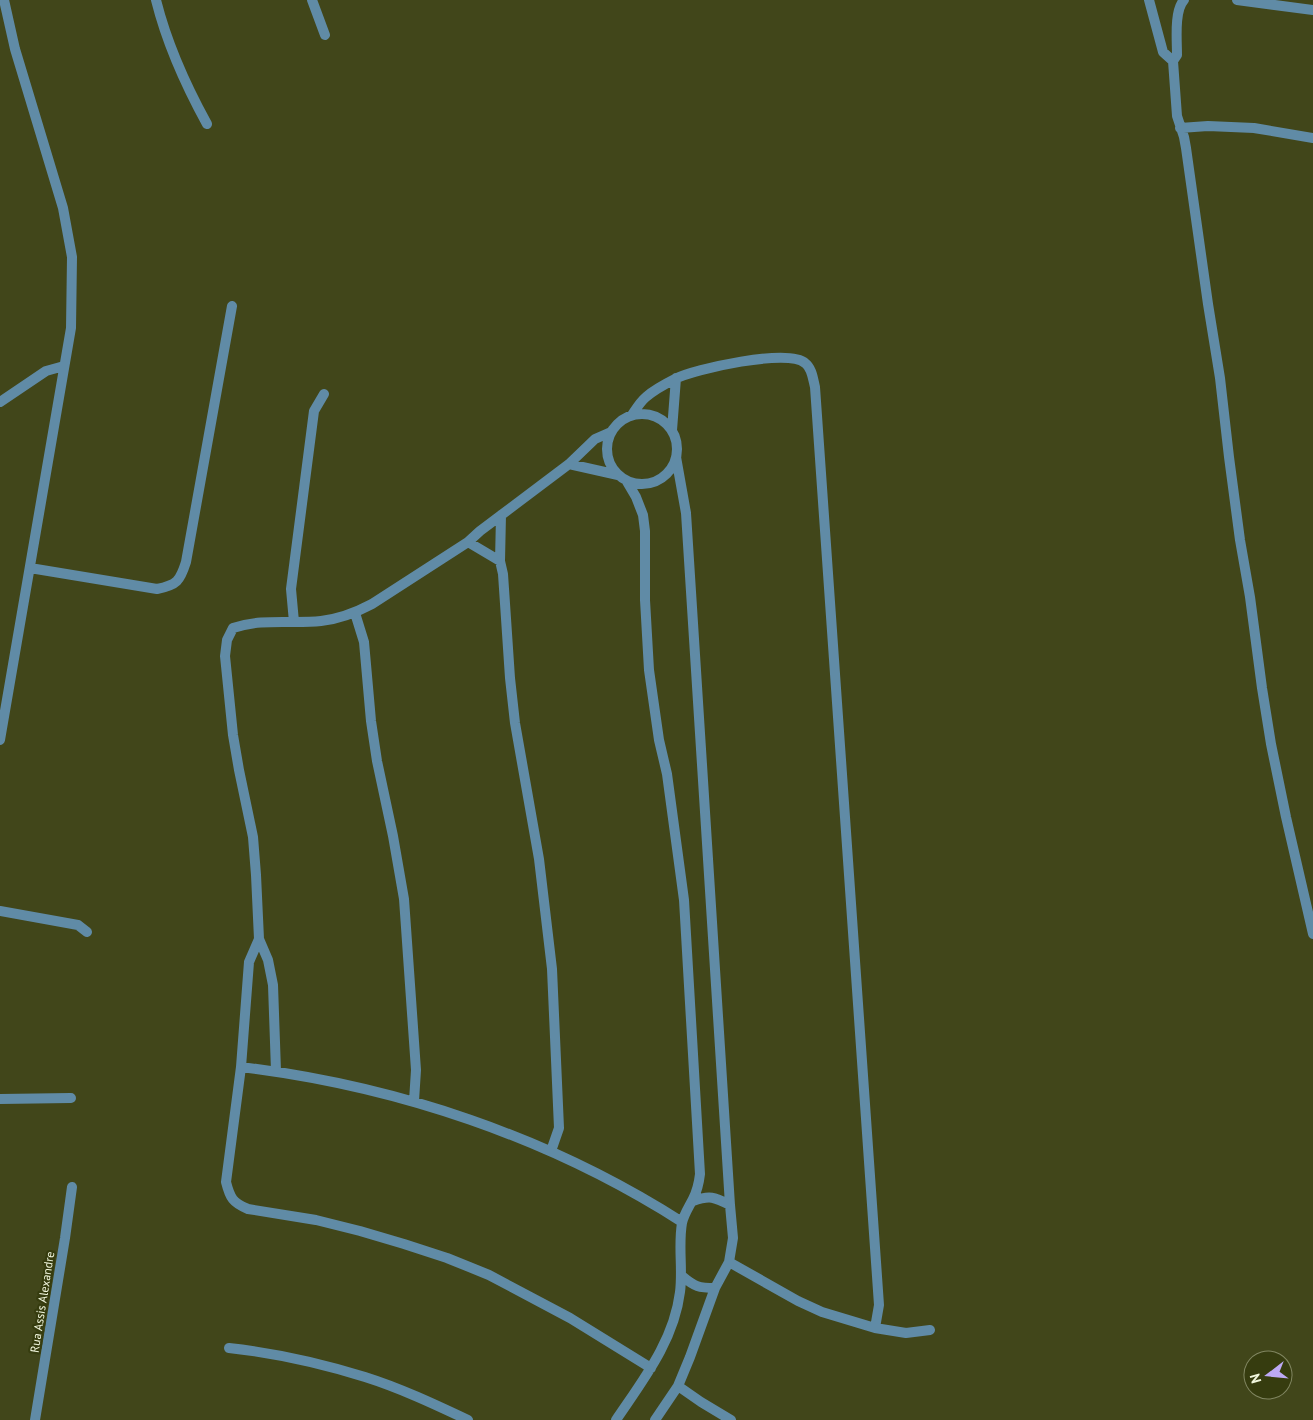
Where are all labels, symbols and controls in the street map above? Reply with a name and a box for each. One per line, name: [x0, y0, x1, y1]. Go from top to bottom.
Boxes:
street label: Rua Assis Alexandre: [27, 1250, 57, 1354]
north arrow: [1243, 1350, 1293, 1400]
text: N: [1246, 1372, 1265, 1385]

